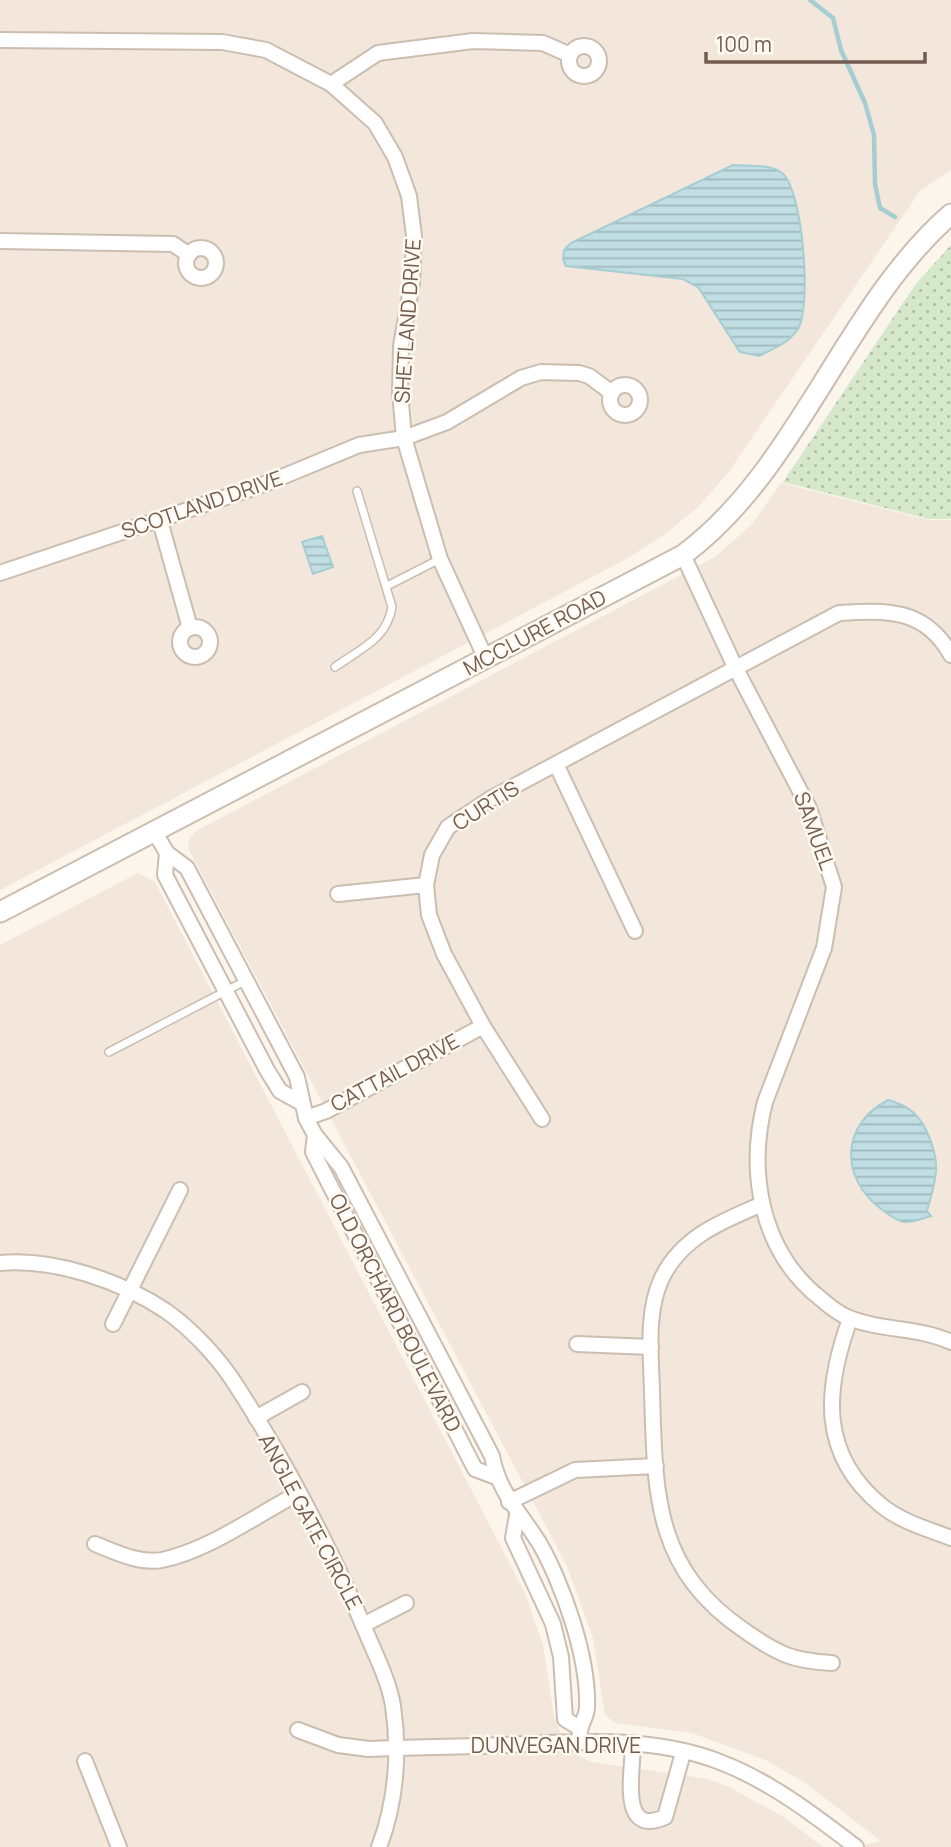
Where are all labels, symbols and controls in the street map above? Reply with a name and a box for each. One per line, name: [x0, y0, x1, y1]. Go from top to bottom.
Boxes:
scale bar: [706, 21, 925, 65]
text: 100 m: [716, 30, 772, 58]
street label: SHETLAND DRIVE: [387, 237, 427, 404]
street label: SCOTLAND DRIVE: [117, 463, 286, 545]
street label: MCCLURE ROAD: [458, 583, 611, 682]
street label: CURTIS: [447, 774, 524, 836]
street label: SAMUEL: [788, 788, 842, 874]
street label: CATTAIL DRIVE: [325, 1027, 464, 1118]
street label: OLD ORCHARD BOULEVARD: [323, 1189, 468, 1437]
street label: ANGLE GATE CIRCLE: [253, 1429, 369, 1614]
street label: DUNVEGAN DRIVE: [471, 1731, 641, 1759]

